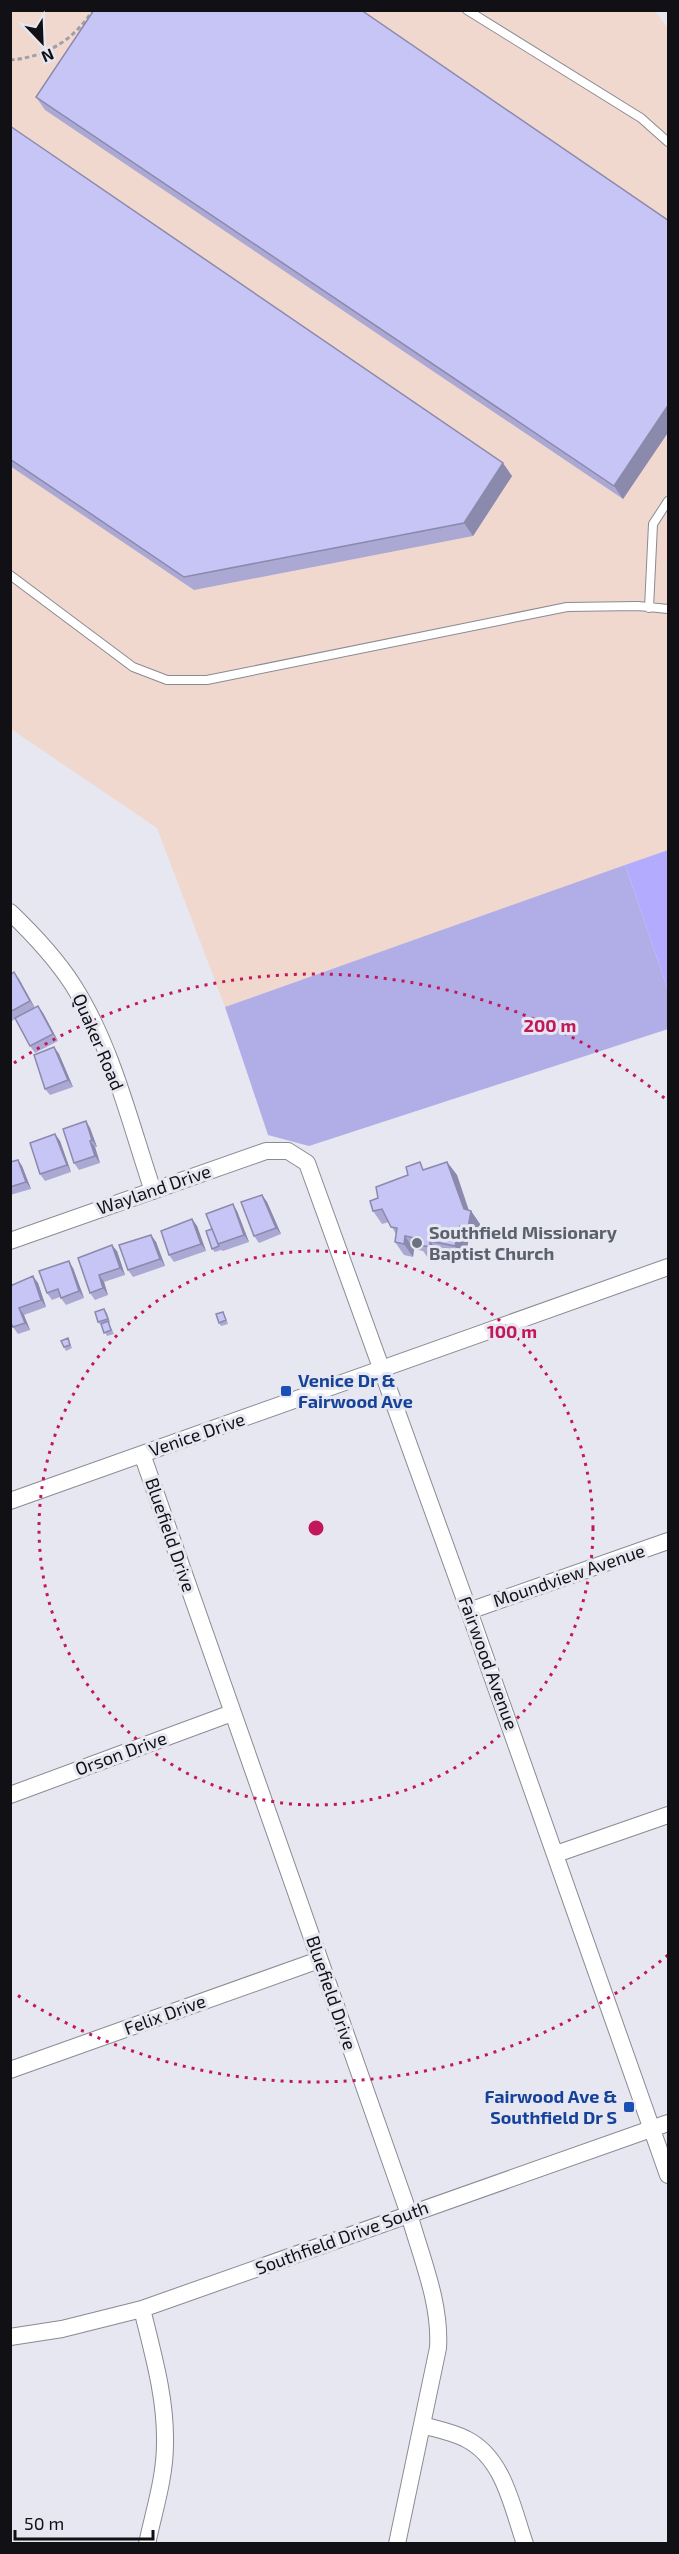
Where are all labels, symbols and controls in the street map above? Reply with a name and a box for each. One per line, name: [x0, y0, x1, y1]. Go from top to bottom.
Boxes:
north arrow: [12, 12, 72, 72]
text: N: [39, 45, 57, 67]
street label: Quaker Road: [69, 990, 129, 1093]
text: 200 m: [524, 1014, 576, 1036]
street label: Wayland Drive: [94, 1159, 214, 1219]
place label: Southfield Missionary Baptist Church: [429, 1221, 618, 1264]
marker: Southfield Missionary Baptist Church: [410, 1236, 424, 1250]
text: 100 m: [487, 1320, 537, 1342]
place label: Venice Dr & Fairwood Ave: [298, 1369, 413, 1412]
marker: Venice Dr & Fairwood Ave: [279, 1384, 293, 1398]
street label: Venice Drive: [146, 1407, 248, 1461]
street label: Bluefield Drive: [141, 1475, 201, 1595]
centre of rings: [306, 1518, 326, 1538]
street label: Moundview Avenue: [490, 1539, 647, 1611]
street label: Fairwood Avenue: [455, 1593, 523, 1732]
street label: Orson Drive: [72, 1726, 169, 1780]
street label: Bluefield Drive: [302, 1933, 362, 2053]
street label: Felix Drive: [121, 1989, 208, 2039]
place label: Fairwood Ave & Southfield Dr S: [485, 2085, 617, 2128]
marker: Fairwood Ave & Southfield Dr S: [622, 2100, 636, 2114]
street label: Southfield Drive South: [252, 2195, 431, 2279]
scale bar: [15, 2503, 153, 2541]
text: 50 m: [24, 2512, 64, 2534]

